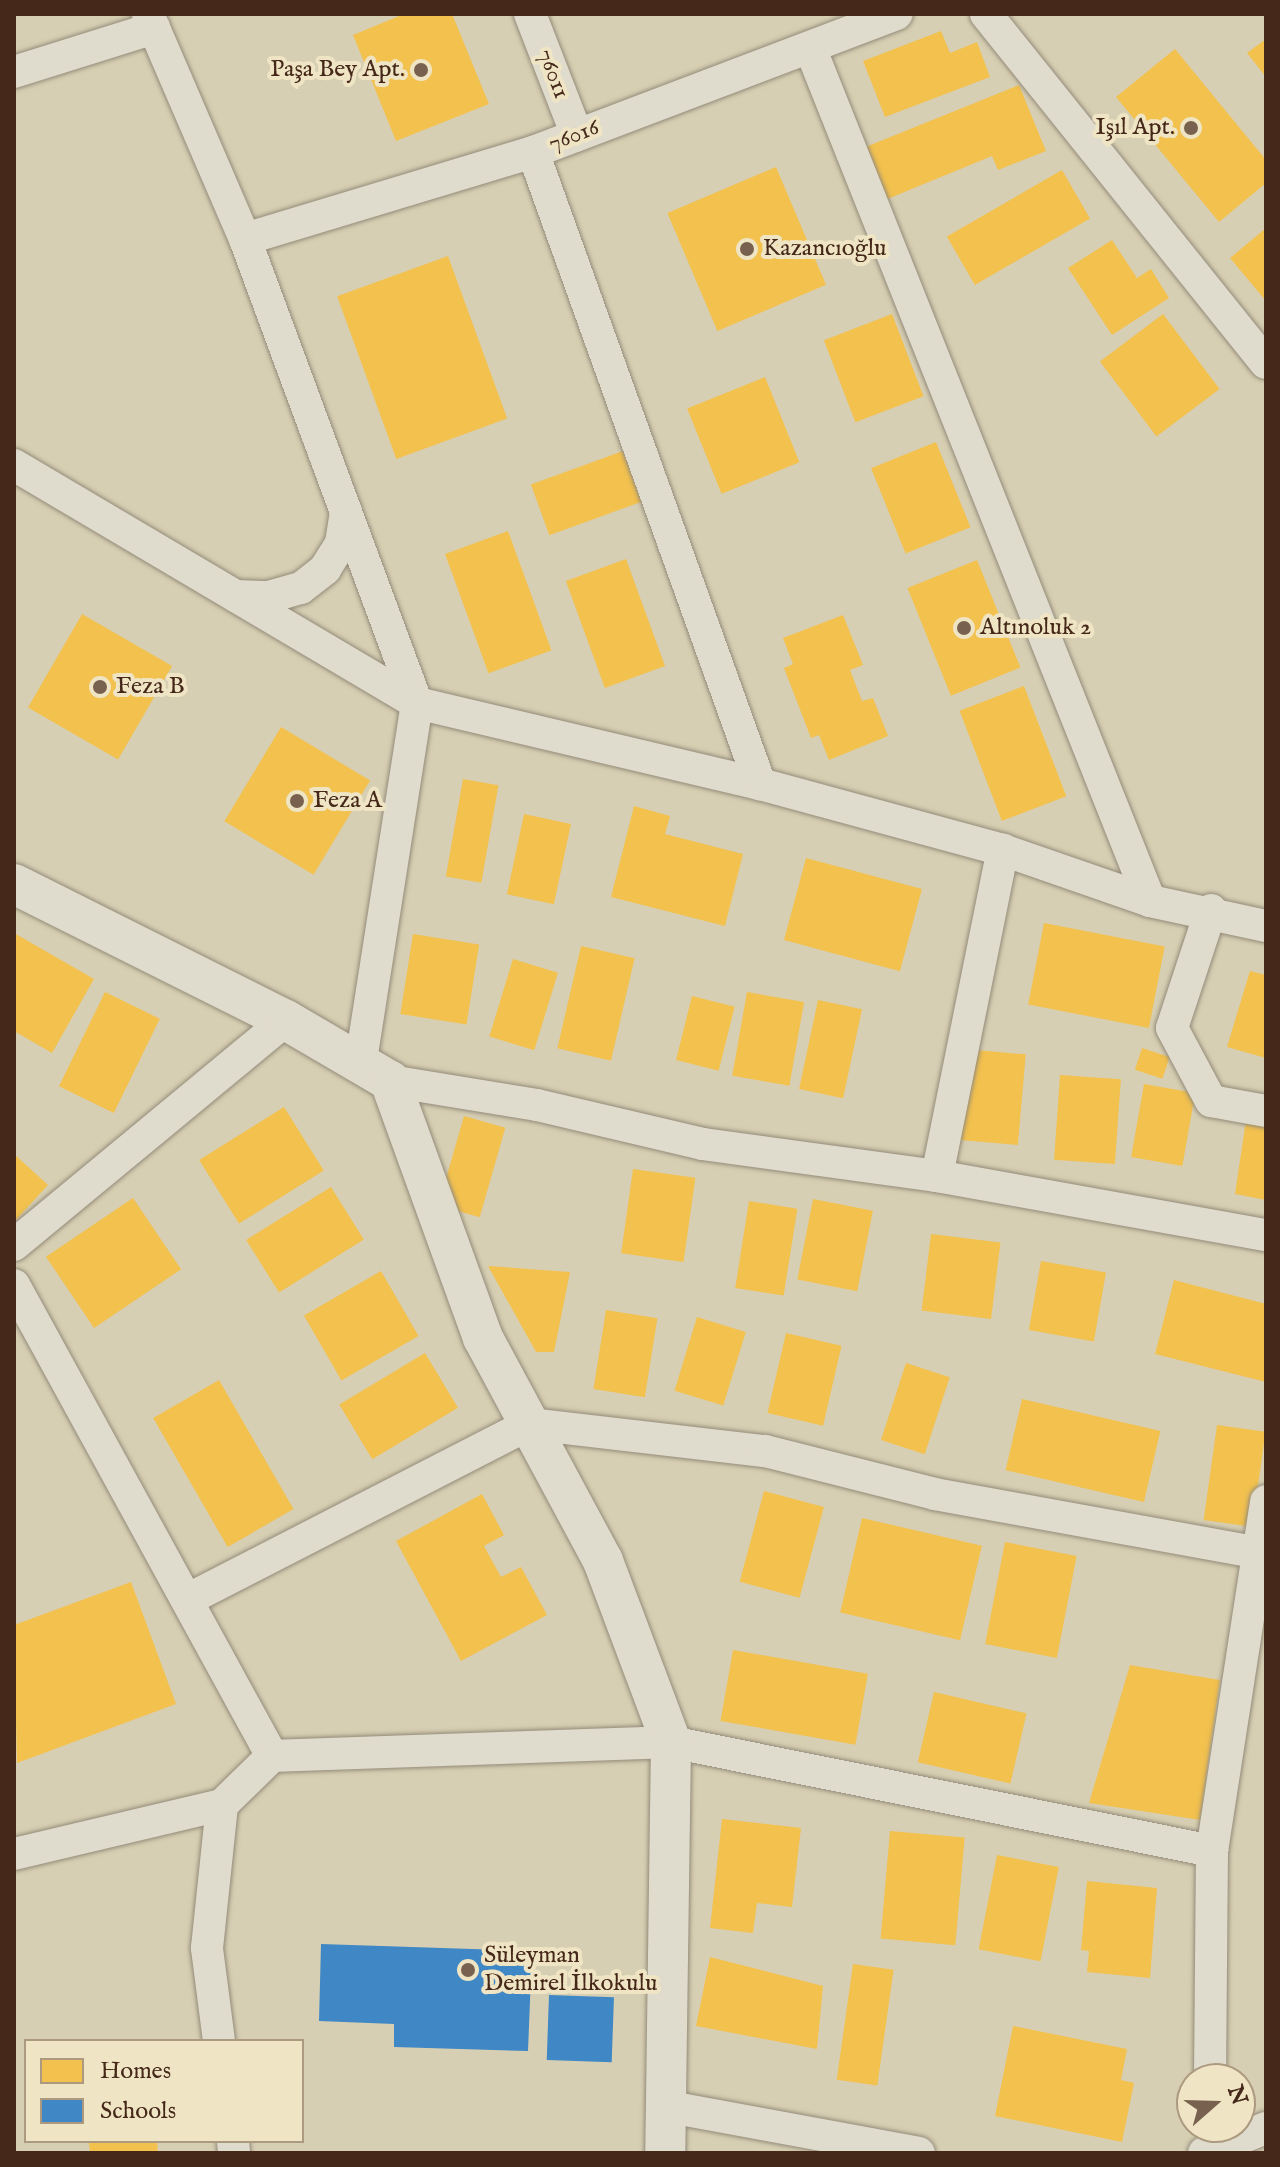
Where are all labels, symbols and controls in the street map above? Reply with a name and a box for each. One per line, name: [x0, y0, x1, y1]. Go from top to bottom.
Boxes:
street label: 76011: [530, 45, 576, 103]
place label: Paşa Bey Apt.: [270, 56, 405, 84]
marker: Paşa Bey Apt.: [412, 61, 430, 79]
street label: 76016: [545, 113, 603, 159]
place label: Işıl Apt.: [1095, 114, 1175, 142]
marker: Işıl Apt.: [1182, 119, 1200, 137]
place label: Kazancıoğlu: [763, 235, 887, 263]
marker: Kazancıoğlu: [738, 240, 756, 258]
place label: Altınoluk 2: [980, 614, 1091, 642]
marker: Altınoluk 2: [955, 619, 973, 637]
place label: Feza B: [116, 673, 185, 701]
marker: Feza B: [91, 678, 109, 696]
place label: Feza A: [313, 787, 382, 815]
marker: Feza A: [288, 792, 306, 810]
place label: Süleyman Demirel İlkokulu: [484, 1942, 657, 1998]
marker: Süleyman Demirel İlkokulu: [459, 1961, 477, 1979]
legend: [24, 2039, 304, 2143]
text: Homes: [100, 2056, 171, 2087]
north arrow: [1176, 2063, 1256, 2143]
text: N: [1220, 2082, 1253, 2109]
text: Schools: [100, 2096, 176, 2127]

